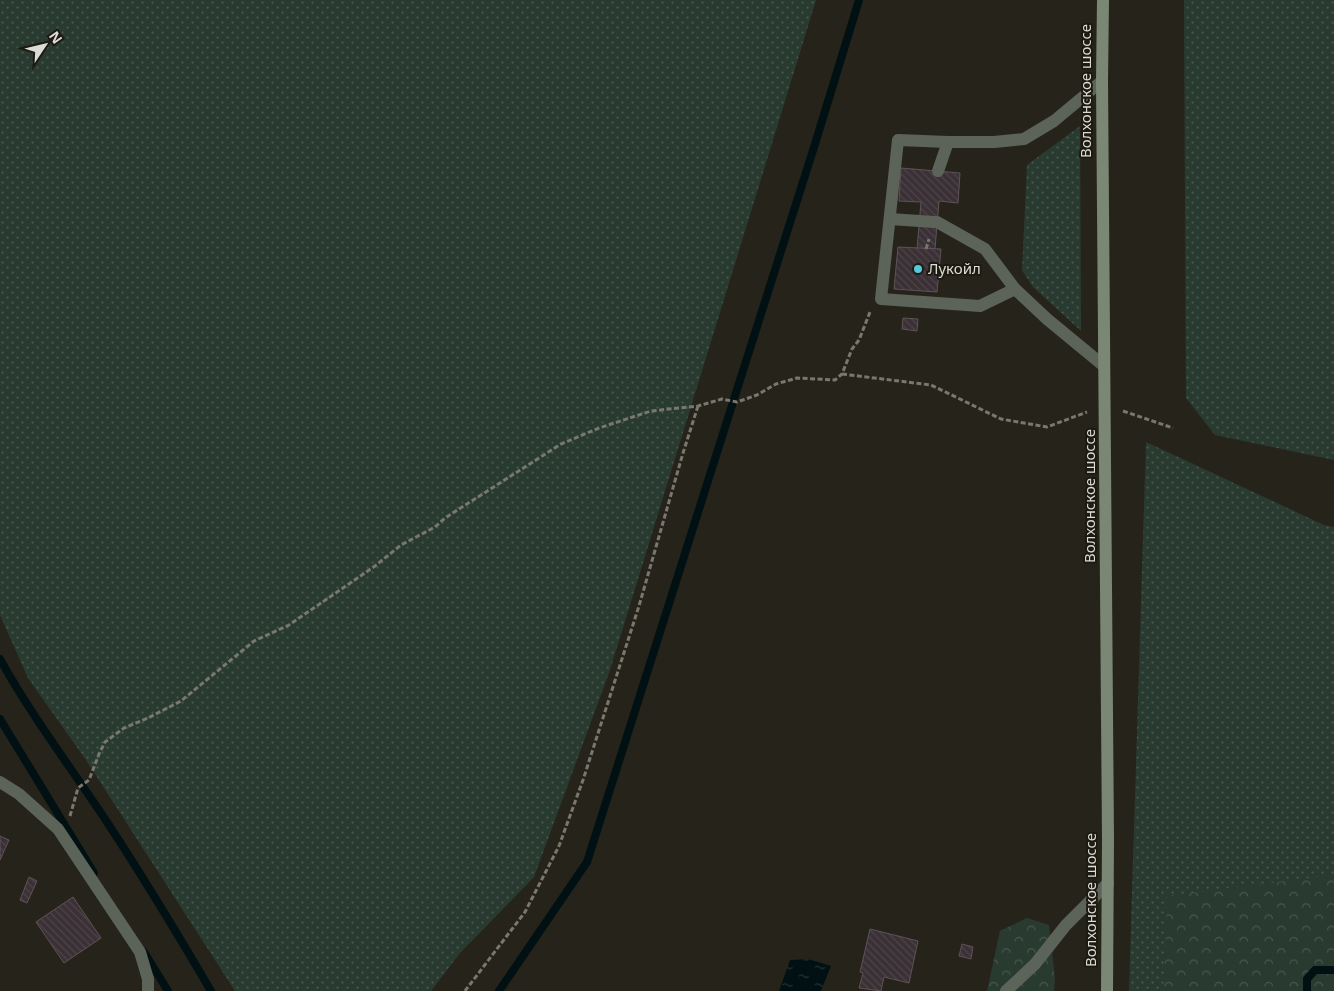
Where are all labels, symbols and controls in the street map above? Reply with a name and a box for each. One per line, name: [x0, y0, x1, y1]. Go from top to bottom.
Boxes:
north arrow: [20, 20, 70, 70]
street label: Волхонское шоссе: [1075, 24, 1095, 158]
text: N: [45, 27, 67, 47]
place label: Лукойл: [928, 258, 981, 278]
marker: Лукойл: [912, 263, 924, 275]
street label: Волхонское шоссе: [1079, 429, 1099, 563]
street label: Волхонское шоссе: [1080, 833, 1100, 967]

